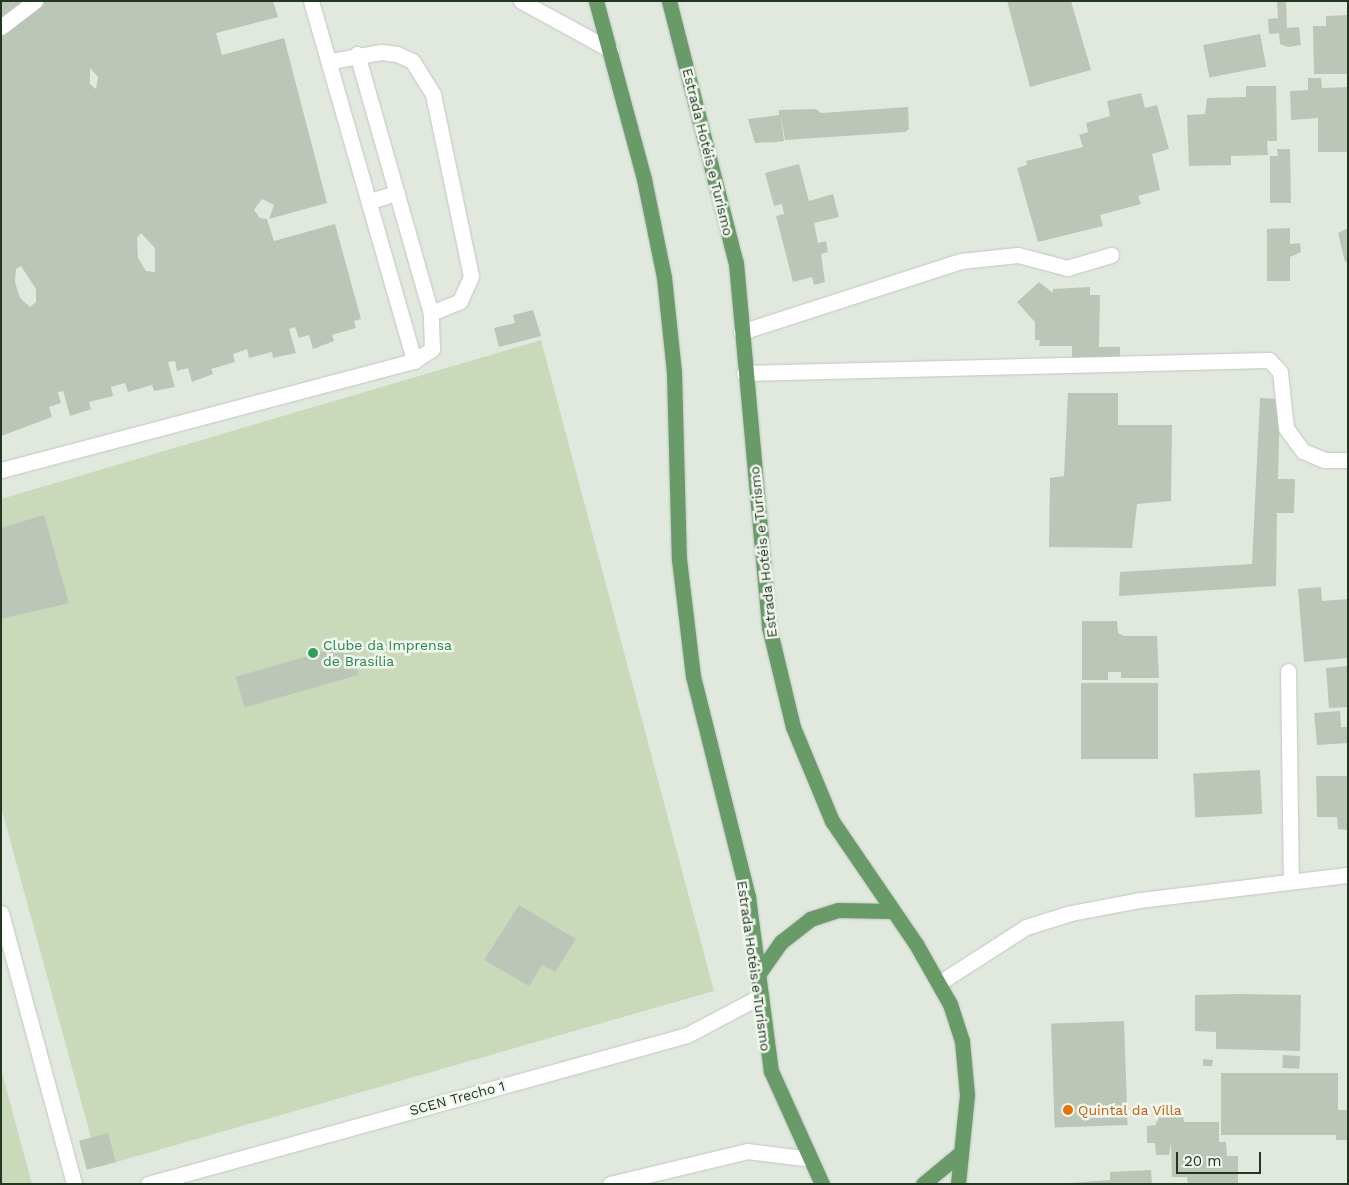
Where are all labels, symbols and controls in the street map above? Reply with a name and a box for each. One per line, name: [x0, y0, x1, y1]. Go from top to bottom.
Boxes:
street label: Estrada Hotéis e Turismo: [679, 66, 737, 238]
street label: Estrada Hotéis e Turismo: [746, 465, 780, 639]
place label: Clube da Imprensa de Brasília: [323, 637, 452, 670]
marker: Clube da Imprensa de Brasília: [307, 647, 319, 659]
street label: Estrada Hotéis e Turismo: [734, 879, 774, 1053]
street label: SCEN Trecho 1: [407, 1077, 507, 1119]
place label: Quintal da Villa: [1078, 1102, 1183, 1118]
marker: Quintal da Villa: [1062, 1104, 1074, 1116]
scale bar: [1179, 1142, 1264, 1174]
text: 20 m: [1184, 1152, 1222, 1170]

